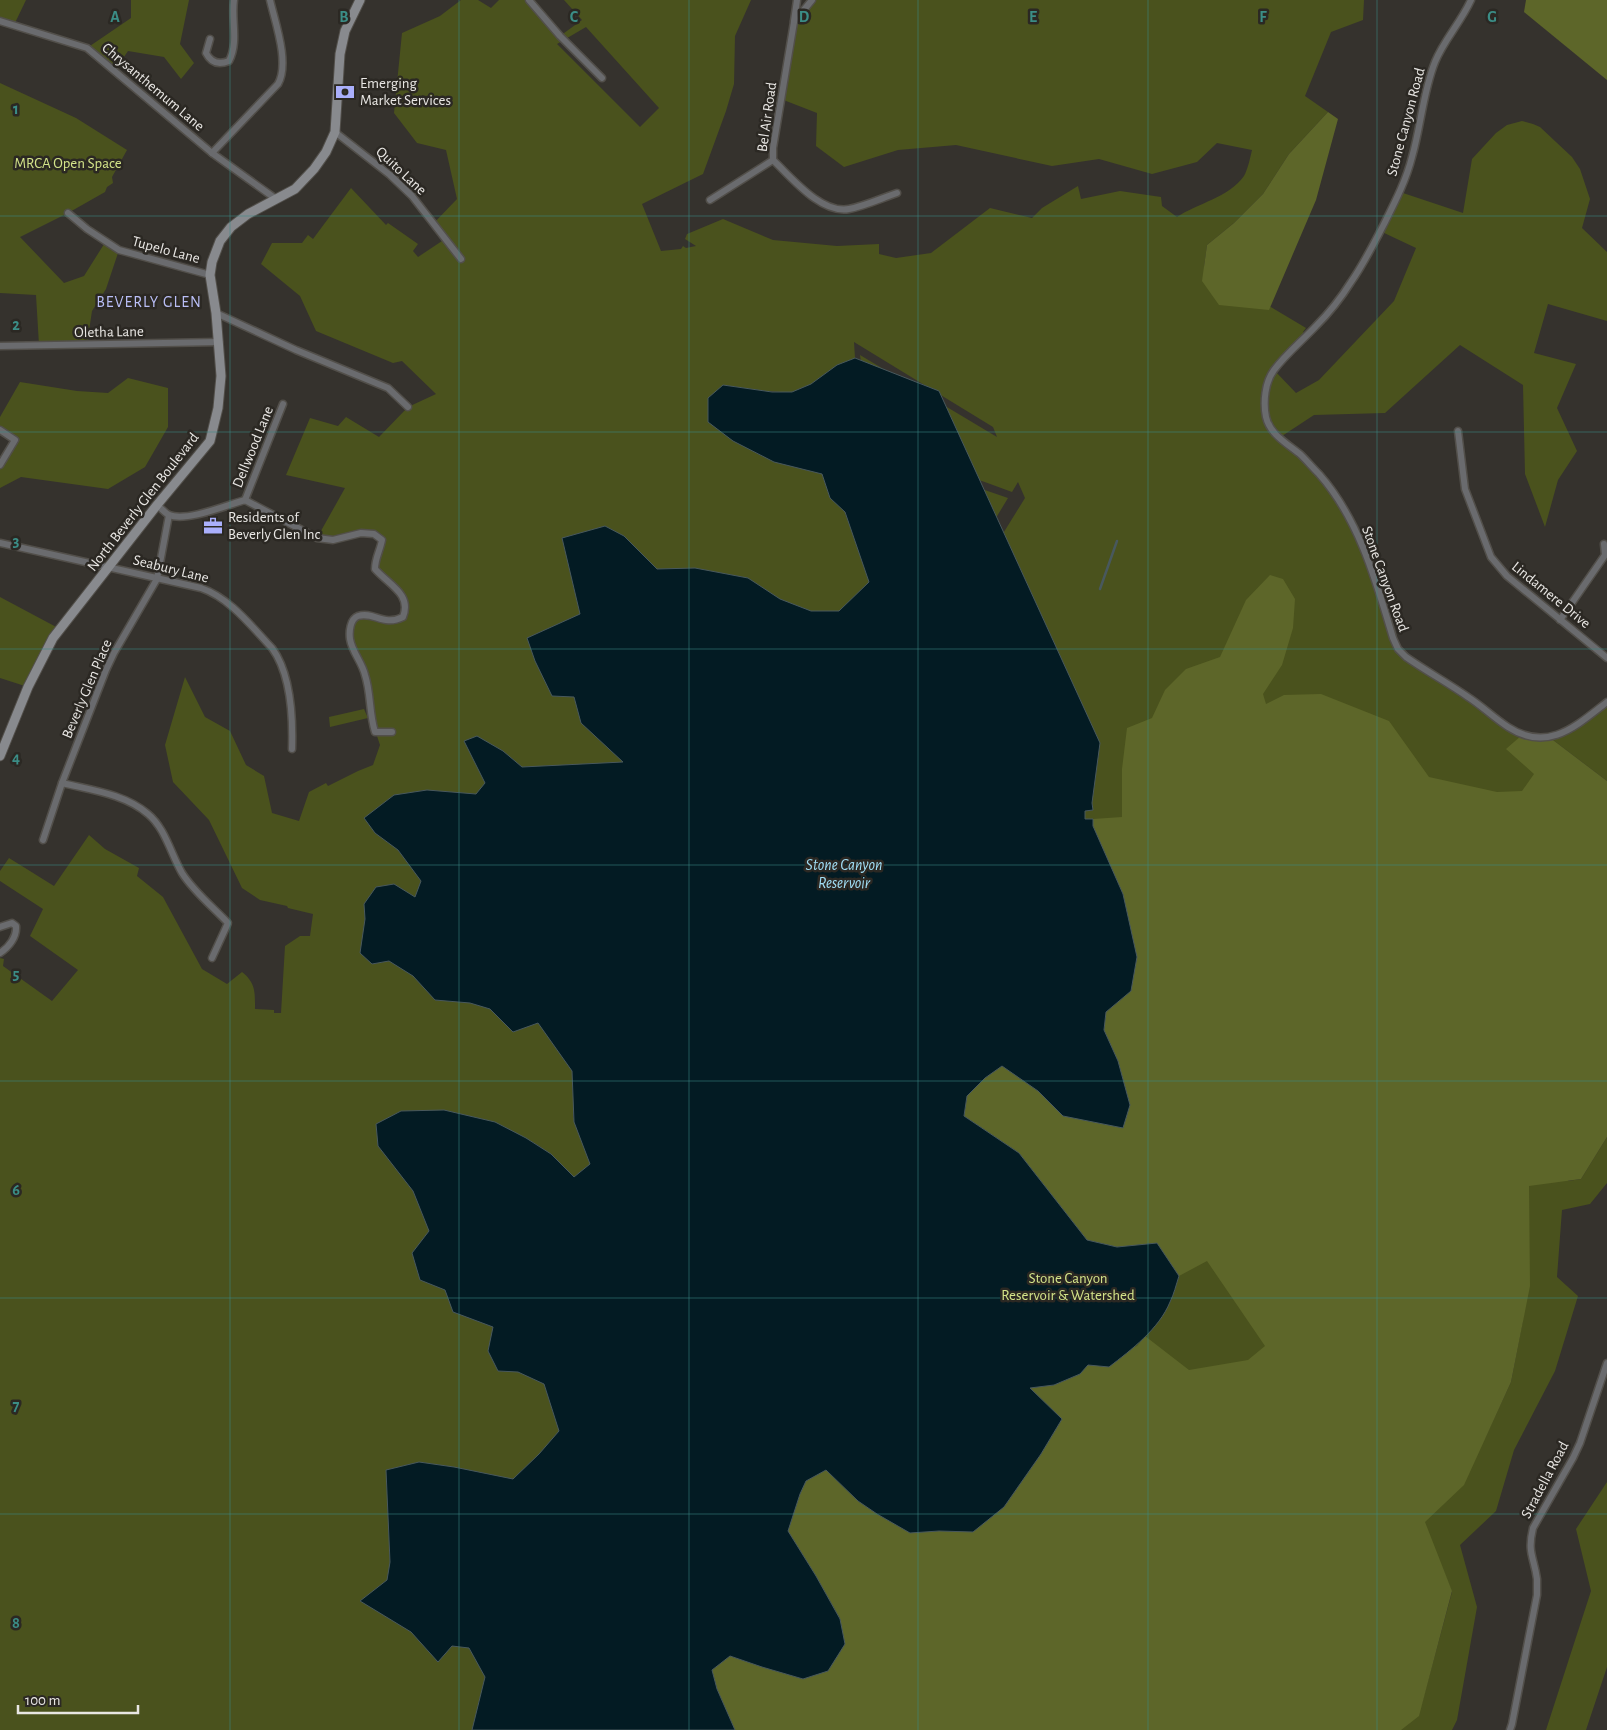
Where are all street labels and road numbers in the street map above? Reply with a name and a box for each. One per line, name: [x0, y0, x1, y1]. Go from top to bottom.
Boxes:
street label: Chrysanthemum Lane: [99, 40, 207, 134]
street label: Stone Canyon Road: [1384, 66, 1428, 178]
street label: Bel Air Road: [755, 81, 779, 153]
street label: Quito Lane: [373, 144, 429, 198]
street label: Tupelo Lane: [130, 234, 202, 266]
street label: Oletha Lane: [74, 324, 144, 340]
street label: Dellwood Lane: [230, 404, 276, 490]
street label: North Beverly Glen Boulevard: [84, 430, 202, 574]
street label: Stone Canyon Road: [1359, 524, 1411, 634]
street label: Seabury Lane: [132, 552, 210, 586]
street label: Lindamere Drive: [1509, 559, 1593, 631]
street label: Beverly Glen Place: [59, 637, 115, 741]
street label: Stradella Road: [1518, 1439, 1572, 1521]

